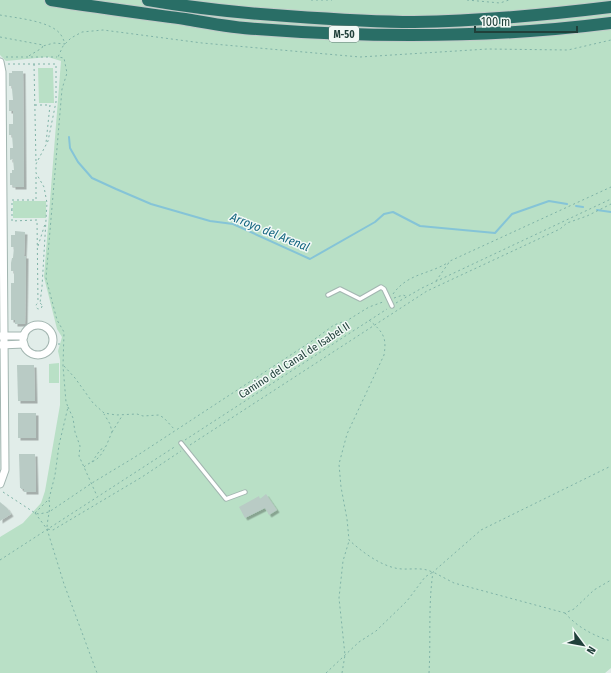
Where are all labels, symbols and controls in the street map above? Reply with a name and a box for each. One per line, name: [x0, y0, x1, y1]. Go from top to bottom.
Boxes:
scale bar: [475, 8, 577, 34]
text: 100 m: [481, 15, 510, 29]
road number: M-50: [329, 26, 359, 42]
water label: Arroyo del Arenal: [227, 209, 312, 254]
street label: Camino del Canal de Isabel II: [236, 320, 352, 401]
north arrow: [563, 625, 603, 665]
text: N: [584, 644, 598, 656]

